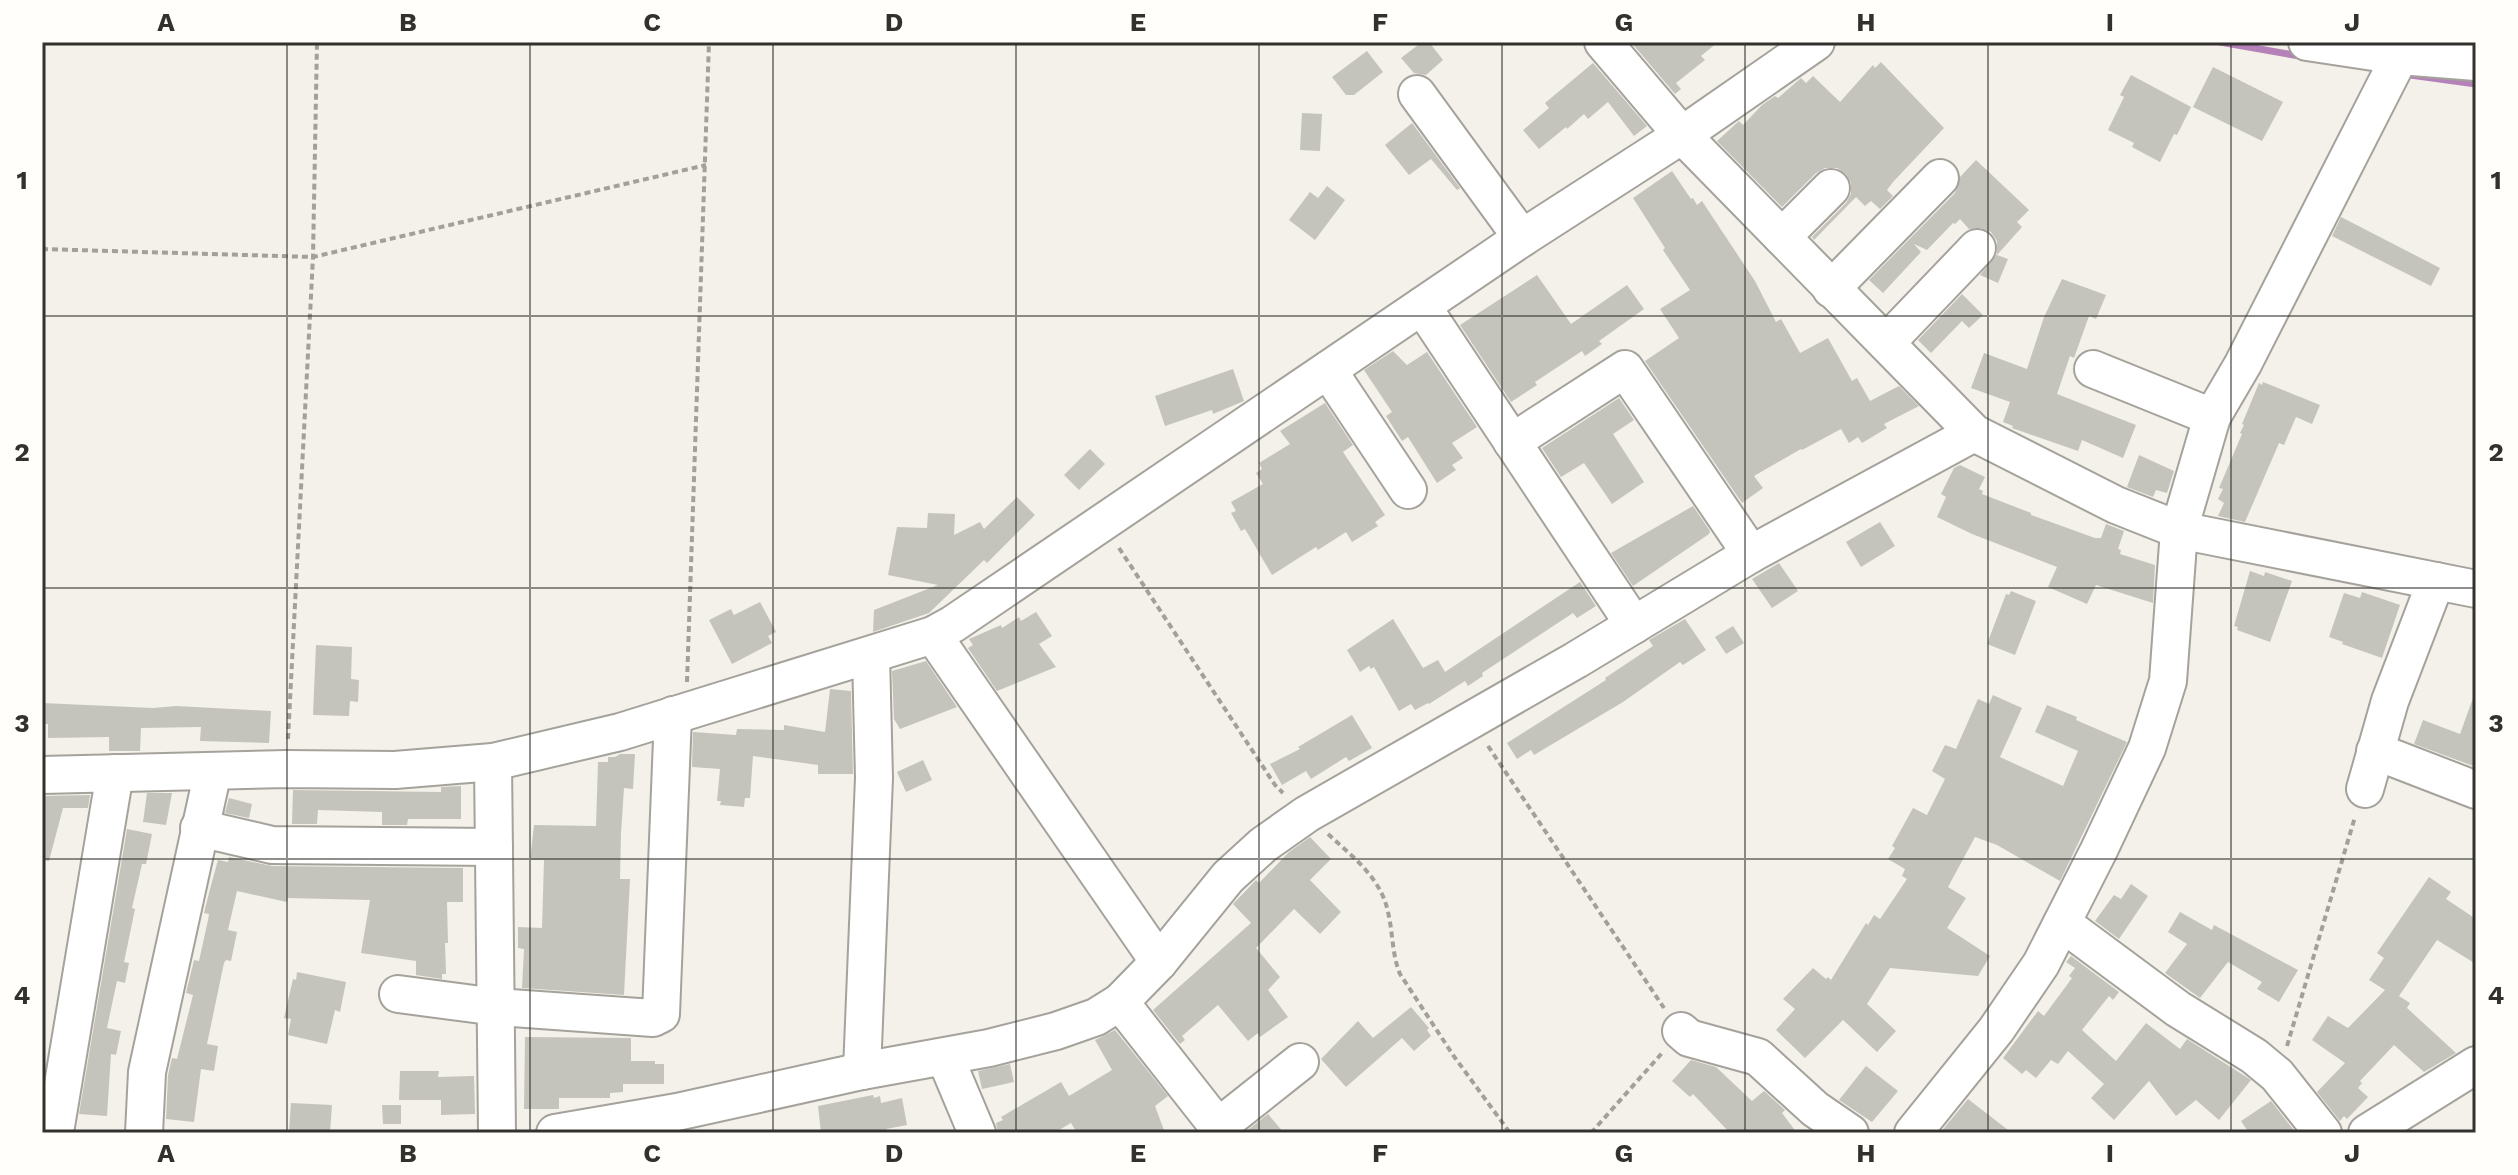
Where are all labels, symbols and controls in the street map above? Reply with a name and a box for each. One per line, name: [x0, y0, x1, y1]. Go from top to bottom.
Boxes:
text: A: [157, 7, 175, 37]
text: B: [399, 7, 417, 37]
text: C: [643, 7, 661, 37]
text: D: [885, 7, 903, 37]
text: E: [1130, 7, 1146, 37]
text: F: [1372, 7, 1388, 37]
text: G: [1615, 7, 1633, 37]
text: H: [1856, 7, 1876, 37]
text: I: [2106, 7, 2114, 37]
text: J: [2344, 7, 2360, 37]
text: 1: [16, 165, 28, 195]
text: 1: [2490, 165, 2502, 195]
text: 2: [14, 437, 30, 467]
text: 2: [2488, 437, 2504, 467]
text: 3: [14, 708, 30, 738]
text: 3: [2488, 708, 2504, 738]
text: 4: [14, 980, 31, 1010]
text: 4: [2488, 980, 2505, 1010]
text: A: [157, 1138, 175, 1168]
text: B: [399, 1138, 417, 1168]
text: C: [643, 1138, 661, 1168]
text: D: [885, 1138, 903, 1168]
text: E: [1130, 1138, 1146, 1168]
text: F: [1372, 1138, 1388, 1168]
text: G: [1615, 1138, 1633, 1168]
text: H: [1856, 1138, 1876, 1168]
text: I: [2106, 1138, 2114, 1168]
text: J: [2344, 1138, 2360, 1168]

